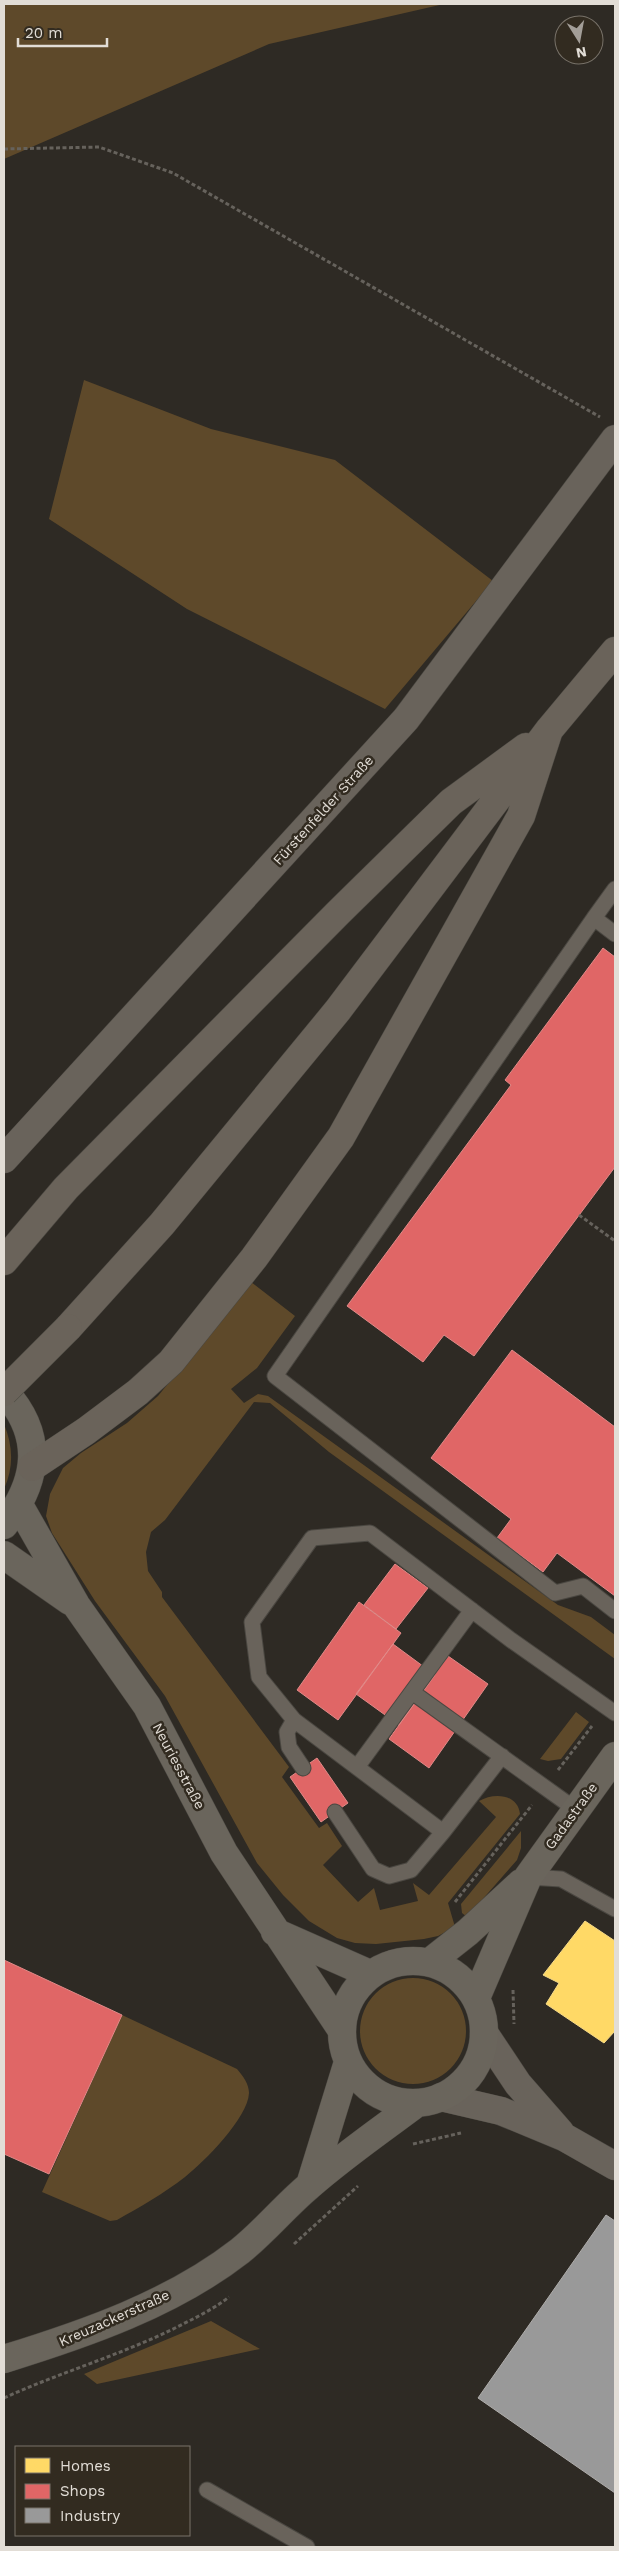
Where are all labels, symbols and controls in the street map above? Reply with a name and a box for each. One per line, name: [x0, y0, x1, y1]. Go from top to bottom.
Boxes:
scale bar: [18, 15, 106, 47]
north arrow: [554, 15, 604, 65]
text: 20 m: [25, 24, 63, 42]
text: N: [575, 44, 588, 62]
street label: Fürstenfelder Straße: [270, 752, 376, 868]
street label: Neuriesstraße: [150, 1720, 208, 1812]
street label: Gadastraße: [542, 1780, 600, 1852]
street label: Kreuzackerstraße: [56, 2286, 172, 2350]
legend: [15, 2446, 190, 2536]
text: Homes: [60, 2457, 111, 2475]
text: Shops: [60, 2482, 105, 2500]
text: Industry: [60, 2507, 121, 2525]

